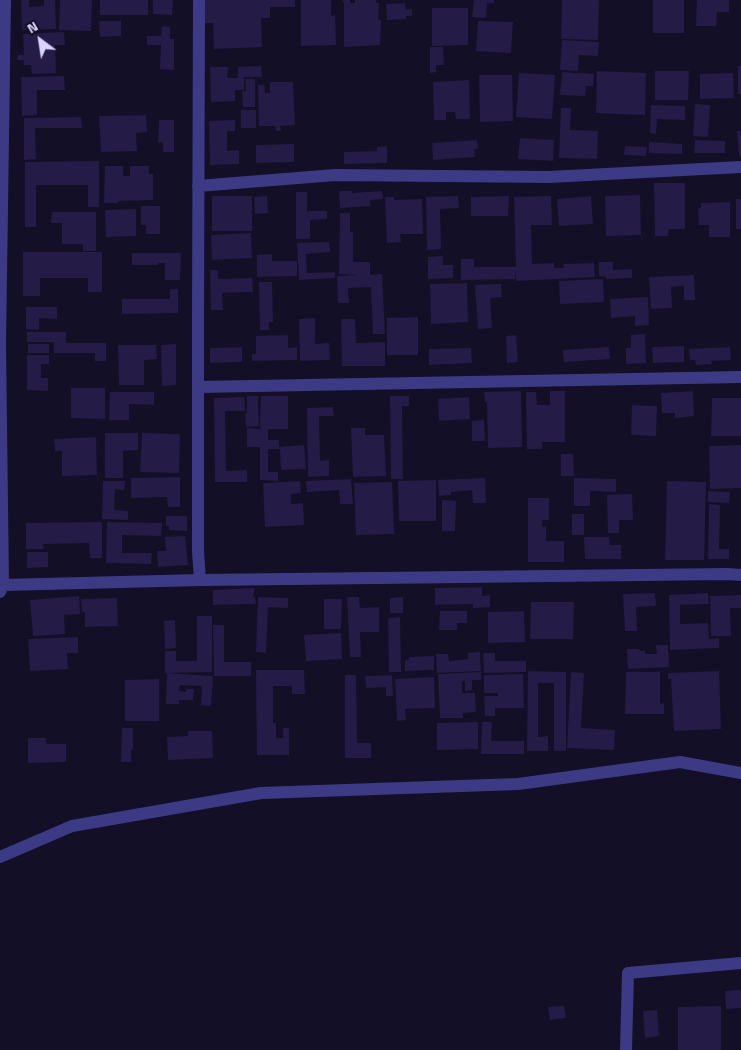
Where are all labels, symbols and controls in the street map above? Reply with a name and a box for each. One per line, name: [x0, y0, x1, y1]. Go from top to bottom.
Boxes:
north arrow: [15, 15, 65, 65]
text: N: [22, 15, 42, 38]

